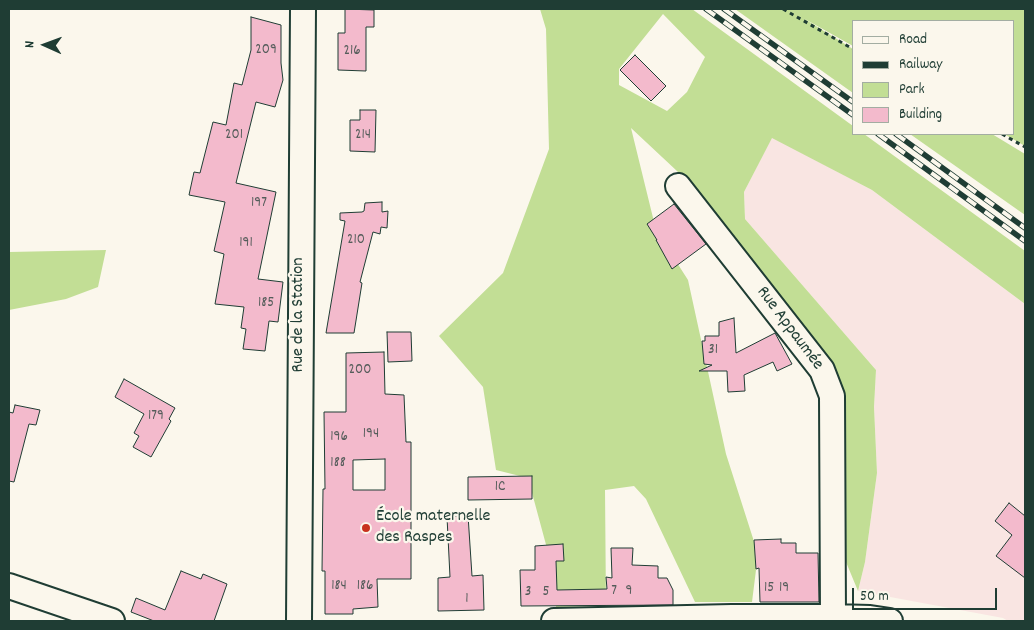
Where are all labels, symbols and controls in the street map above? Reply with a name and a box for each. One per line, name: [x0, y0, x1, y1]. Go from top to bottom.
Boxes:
north arrow: [20, 20, 70, 70]
legend: [852, 20, 1014, 135]
text: Road: [899, 29, 927, 51]
text: N: [20, 41, 40, 48]
house number: 209: [255, 42, 277, 60]
house number: 216: [343, 43, 361, 61]
text: Railway: [899, 54, 942, 76]
text: Park: [899, 79, 925, 101]
text: Building: [899, 104, 942, 126]
house number: 201: [225, 127, 243, 145]
house number: 214: [355, 127, 371, 145]
house number: 197: [251, 195, 267, 213]
house number: 210: [347, 232, 365, 250]
house number: 191: [239, 235, 253, 253]
street label: Rue de la Station: [289, 257, 311, 373]
street label: Rue Appaumée: [751, 283, 827, 375]
house number: 185: [258, 295, 274, 313]
house number: 31: [708, 342, 718, 360]
house number: 200: [349, 362, 371, 380]
house number: 179: [148, 408, 164, 426]
house number: 194: [363, 426, 379, 444]
house number: 196: [330, 429, 348, 447]
house number: 188: [330, 455, 346, 473]
house number: 1C: [495, 479, 505, 497]
place label: École maternelle des Raspes: [376, 507, 491, 550]
marker: École maternelle des Raspes: [360, 522, 372, 534]
house number: 184: [331, 578, 347, 596]
house number: 186: [357, 578, 373, 596]
scale bar: [854, 578, 999, 610]
house number: 15: [764, 580, 774, 598]
house number: 19: [779, 580, 789, 598]
house number: 7: [611, 583, 617, 601]
house number: 9: [626, 583, 632, 601]
house number: 3: [525, 584, 531, 602]
house number: 5: [543, 584, 549, 602]
text: 50 m: [860, 586, 889, 608]
house number: 1: [465, 591, 469, 609]

